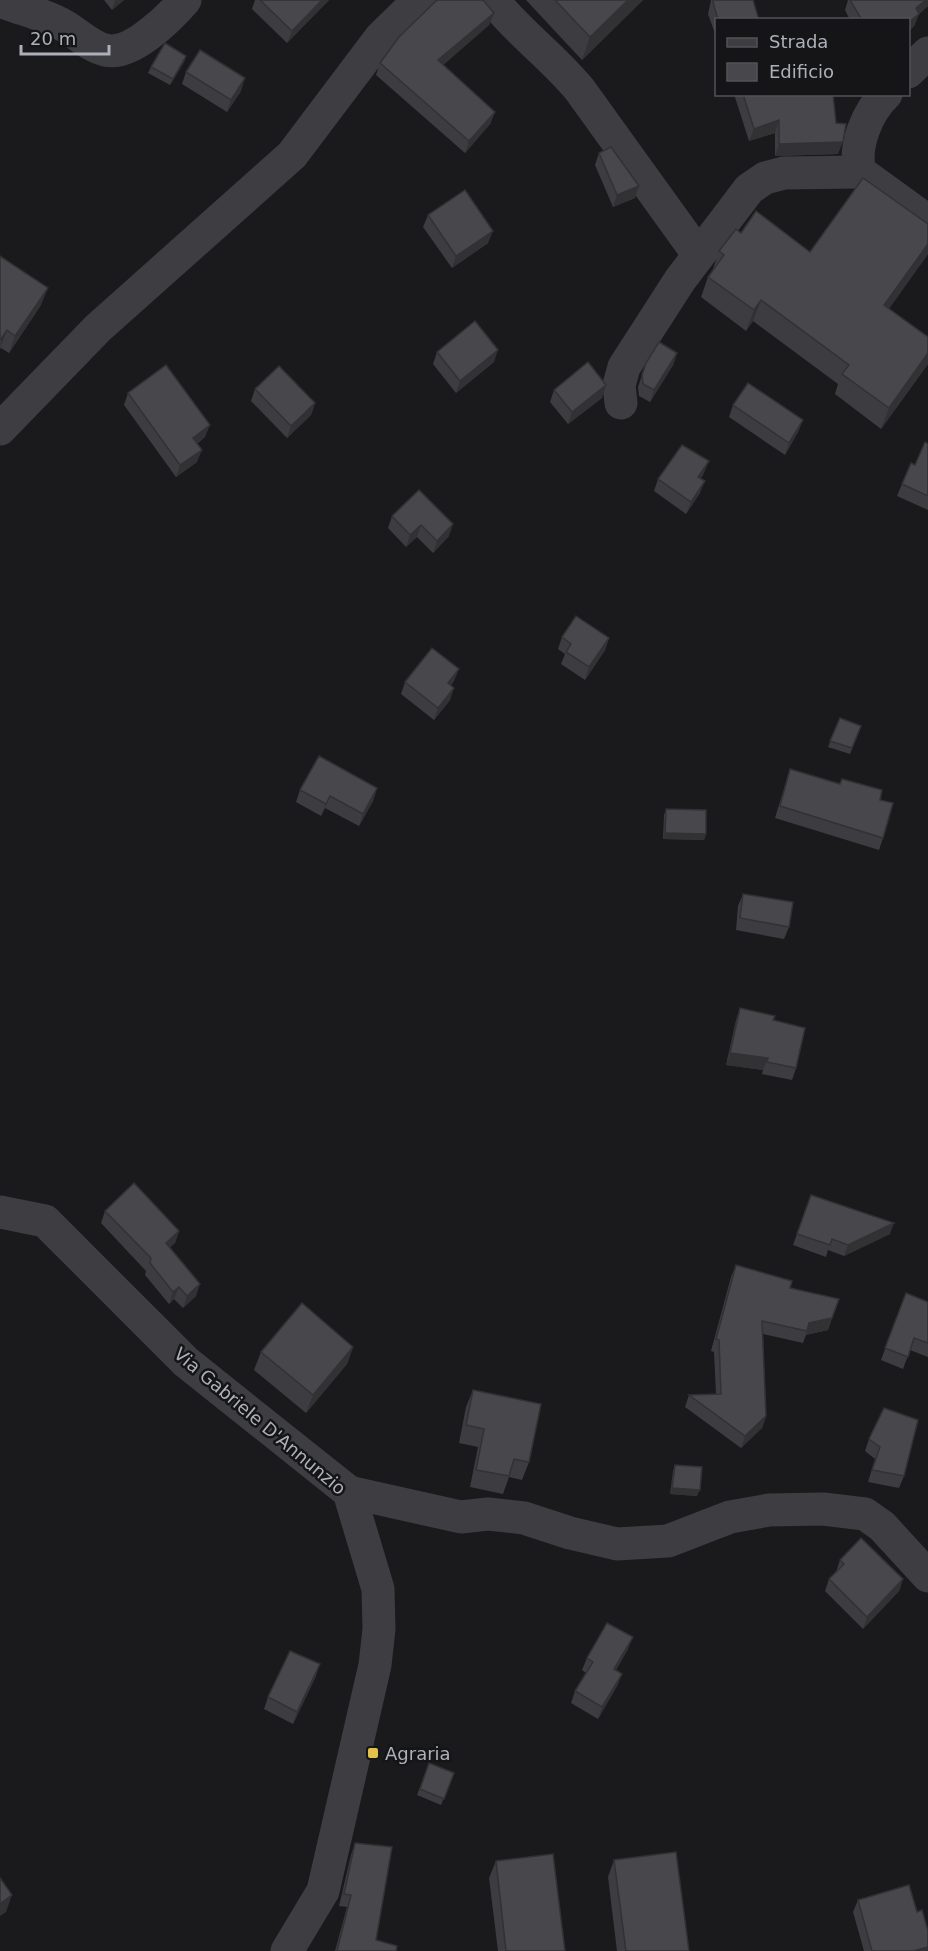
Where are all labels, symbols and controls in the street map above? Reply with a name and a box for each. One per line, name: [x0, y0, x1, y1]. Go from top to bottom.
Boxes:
scale bar: [21, 18, 110, 56]
legend: [715, 18, 910, 96]
text: 20 m: [30, 28, 76, 49]
text: Strada: [769, 31, 828, 52]
text: Edificio: [769, 61, 834, 82]
street label: Via Gabriele D'Annunzio: [170, 1343, 350, 1499]
place label: Agraria: [385, 1743, 451, 1764]
marker: Agraria: [366, 1746, 380, 1760]

